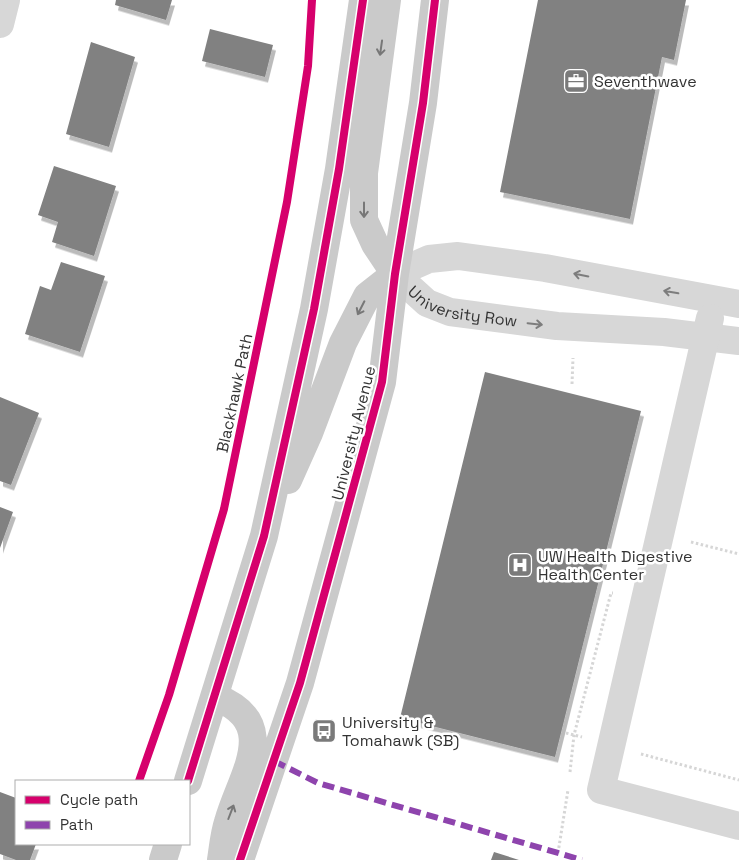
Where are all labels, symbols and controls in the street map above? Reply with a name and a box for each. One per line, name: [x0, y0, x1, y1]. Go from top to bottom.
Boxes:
one-way arrow: [376, 40, 386, 56]
office icon: Seventhwave: [563, 68, 589, 94]
place label: Seventhwave: [594, 71, 697, 92]
one-way arrow: [359, 201, 369, 217]
one-way arrow: [573, 270, 589, 280]
street label: University Row: [403, 281, 519, 332]
one-way arrow: [663, 286, 679, 296]
one-way arrow: [356, 300, 365, 315]
one-way arrow: [527, 319, 543, 329]
street label: Blackhawk Path: [212, 332, 257, 455]
street label: University Avenue: [327, 364, 380, 503]
place label: UW Health Digestive Health Center: [538, 546, 693, 585]
hospital icon: UW Health Digestive Health Center: [507, 552, 533, 578]
place label: University & Tomahawk (SB): [342, 712, 459, 751]
bus stop icon: University & Tomahawk (SB): [311, 718, 337, 744]
legend: [15, 780, 190, 845]
text: Cycle path: [60, 790, 138, 809]
one-way arrow: [227, 805, 236, 821]
text: Path: [60, 815, 93, 834]

